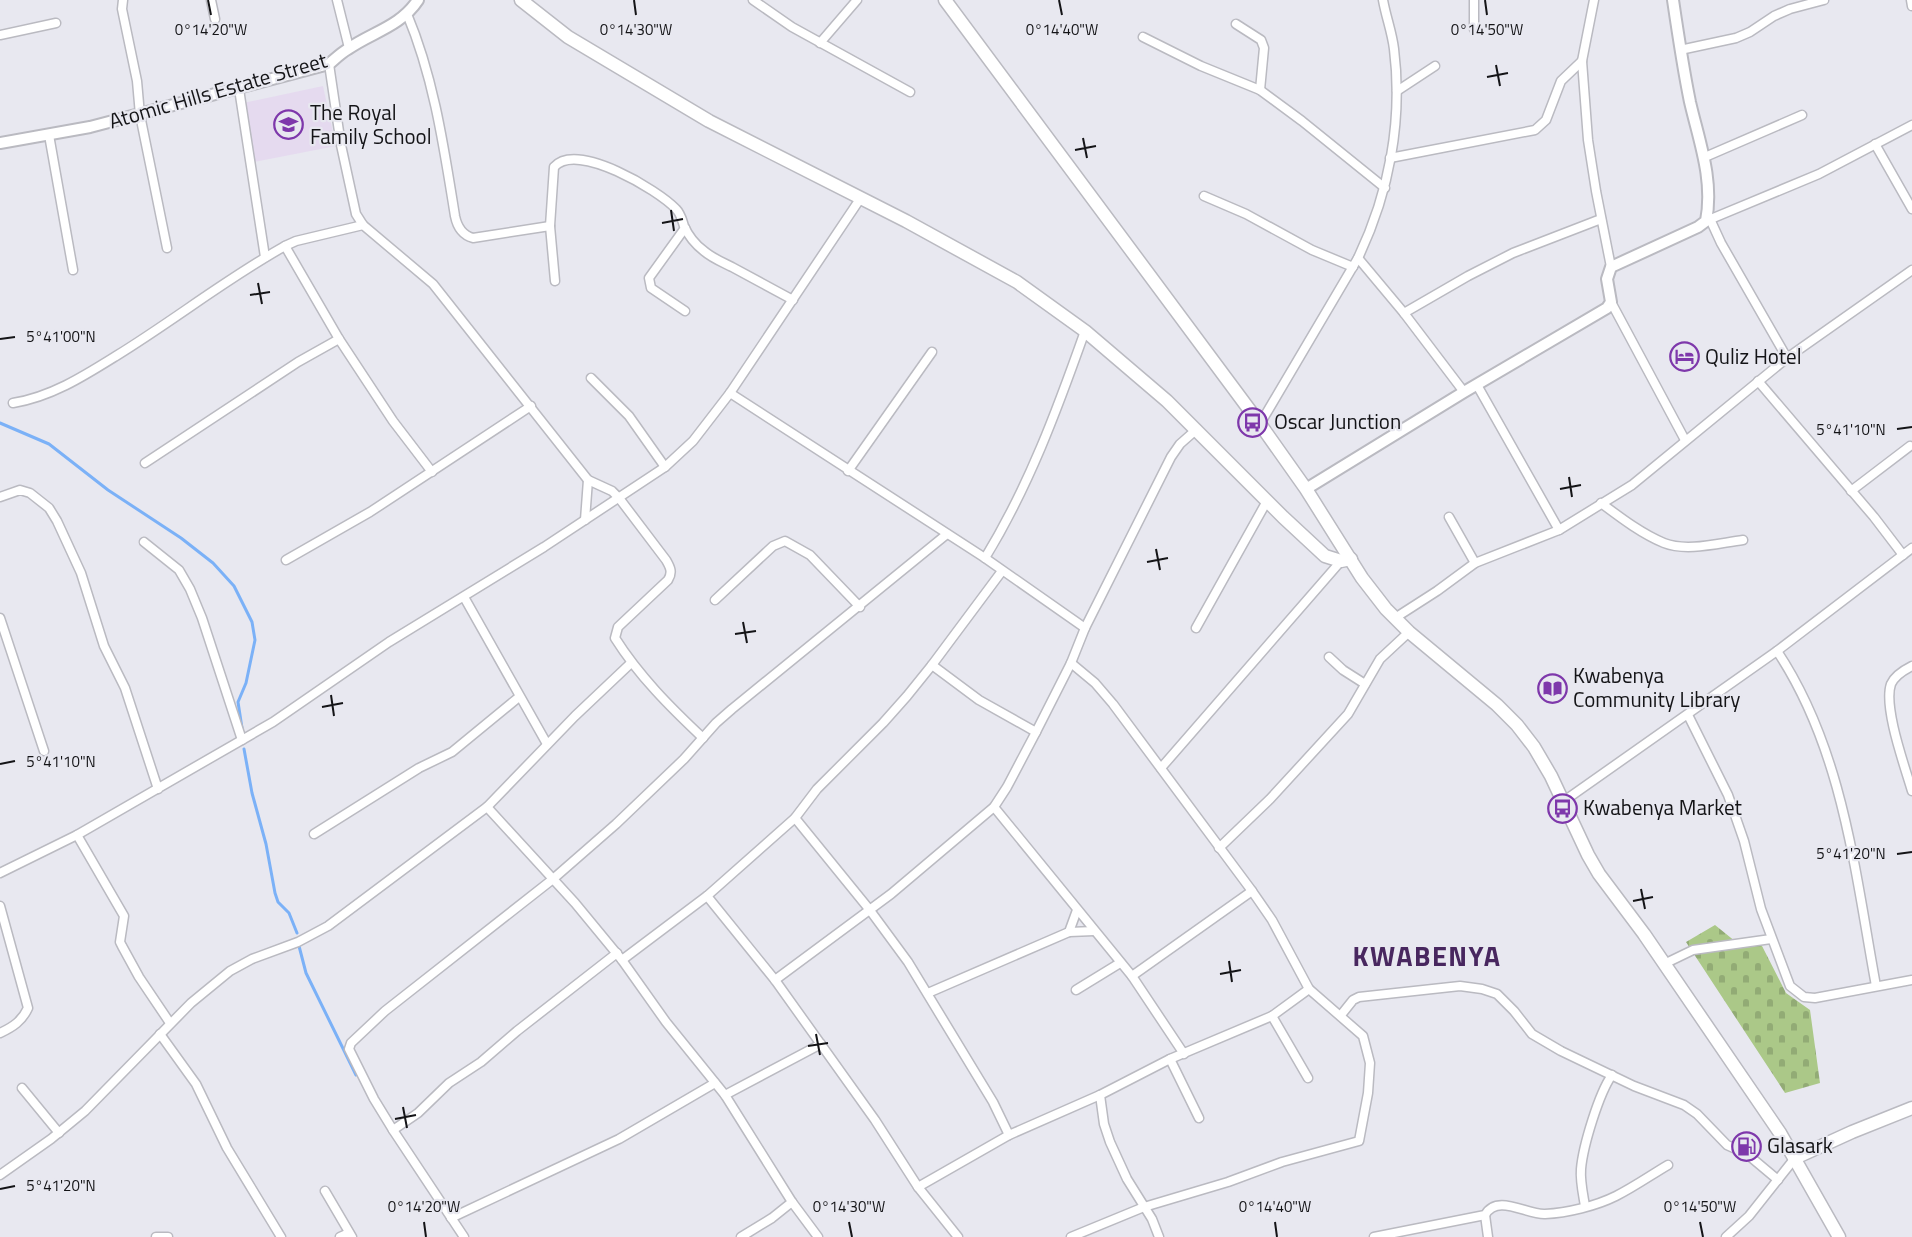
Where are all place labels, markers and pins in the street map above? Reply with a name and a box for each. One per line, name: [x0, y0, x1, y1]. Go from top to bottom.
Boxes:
place label: The Royal Family School: [310, 96, 432, 152]
school or university icon: The Royal Family School: [273, 109, 305, 141]
place label: Quliz Hotel: [1705, 340, 1802, 372]
hotel icon: Quliz Hotel: [1668, 341, 1700, 373]
place label: Oscar Junction: [1274, 405, 1401, 437]
bus stop icon: Oscar Junction: [1237, 406, 1269, 438]
place label: Kwabenya Community Library: [1573, 659, 1740, 715]
library icon: Kwabenya Community Library: [1536, 672, 1568, 704]
place label: Kwabenya Market: [1583, 791, 1742, 823]
bus stop icon: Kwabenya Market: [1546, 792, 1578, 824]
place label: Glasark: [1767, 1129, 1833, 1161]
fuel station icon: Glasark: [1730, 1130, 1762, 1162]

